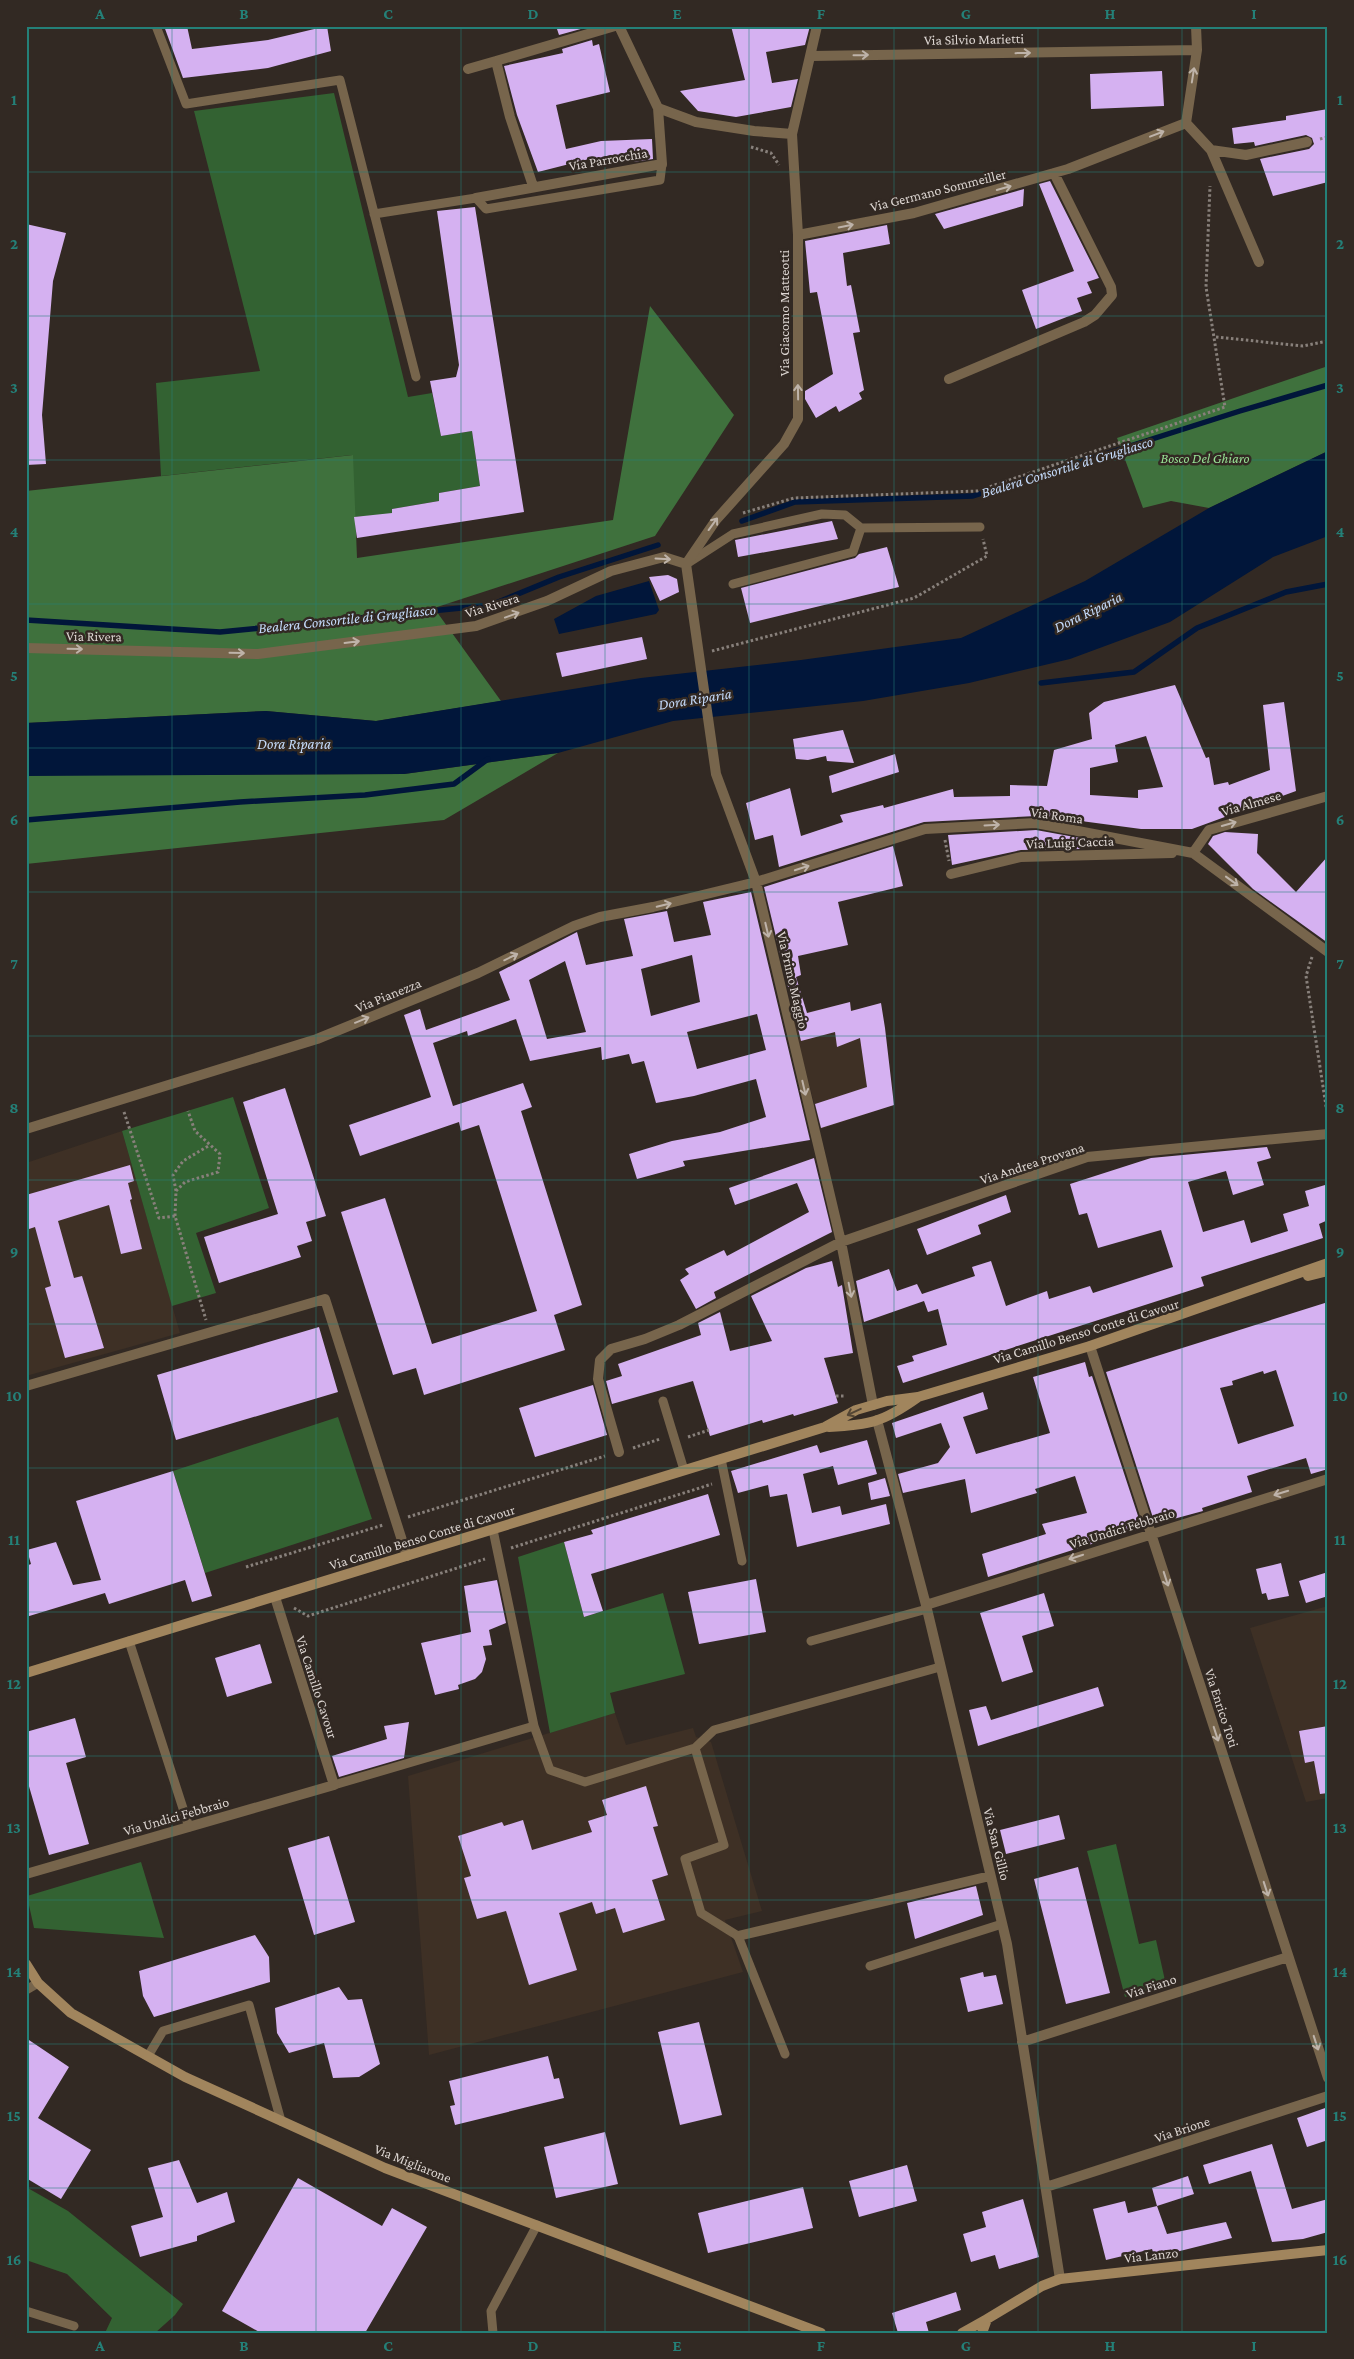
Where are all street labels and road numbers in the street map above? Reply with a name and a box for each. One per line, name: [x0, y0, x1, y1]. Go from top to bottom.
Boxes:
street label: Via Silvio Marietti: [924, 30, 1024, 48]
street label: Via Parrocchia: [567, 144, 649, 174]
street label: Via Germano Sommeiller: [868, 165, 1008, 215]
street label: Via Giacomo Matteotti: [776, 249, 792, 376]
street label: Via Rivera: [463, 589, 521, 621]
street label: Via Rivera: [66, 628, 122, 644]
street label: Via Almese: [1219, 787, 1283, 819]
street label: Via Roma: [1030, 803, 1085, 827]
street label: Via Luigi Caccia: [1026, 832, 1115, 852]
street label: Via Primo Maggio: [774, 930, 812, 1030]
street label: Via Pianezza: [353, 974, 424, 1015]
street label: Via Andrea Provana: [978, 1138, 1087, 1187]
street label: Via Camillo Benso Conte di Cavour: [991, 1295, 1181, 1367]
street label: Via Camillo Benso Conte di Cavour: [327, 1501, 517, 1573]
street label: Via Undici Febbraio: [1067, 1504, 1177, 1552]
street label: Via Camillo Cavour: [293, 1633, 341, 1741]
street label: Via Enrico Toti: [1202, 1667, 1242, 1750]
street label: Via Undici Febbraio: [121, 1793, 231, 1839]
street label: Via San Gillio: [980, 1806, 1014, 1882]
street label: Via Fiano: [1124, 1970, 1178, 2002]
street label: Via Brione: [1152, 2113, 1212, 2145]
street label: Via Migliarone: [372, 2140, 454, 2186]
street label: Via Lanzo: [1123, 2244, 1179, 2266]

